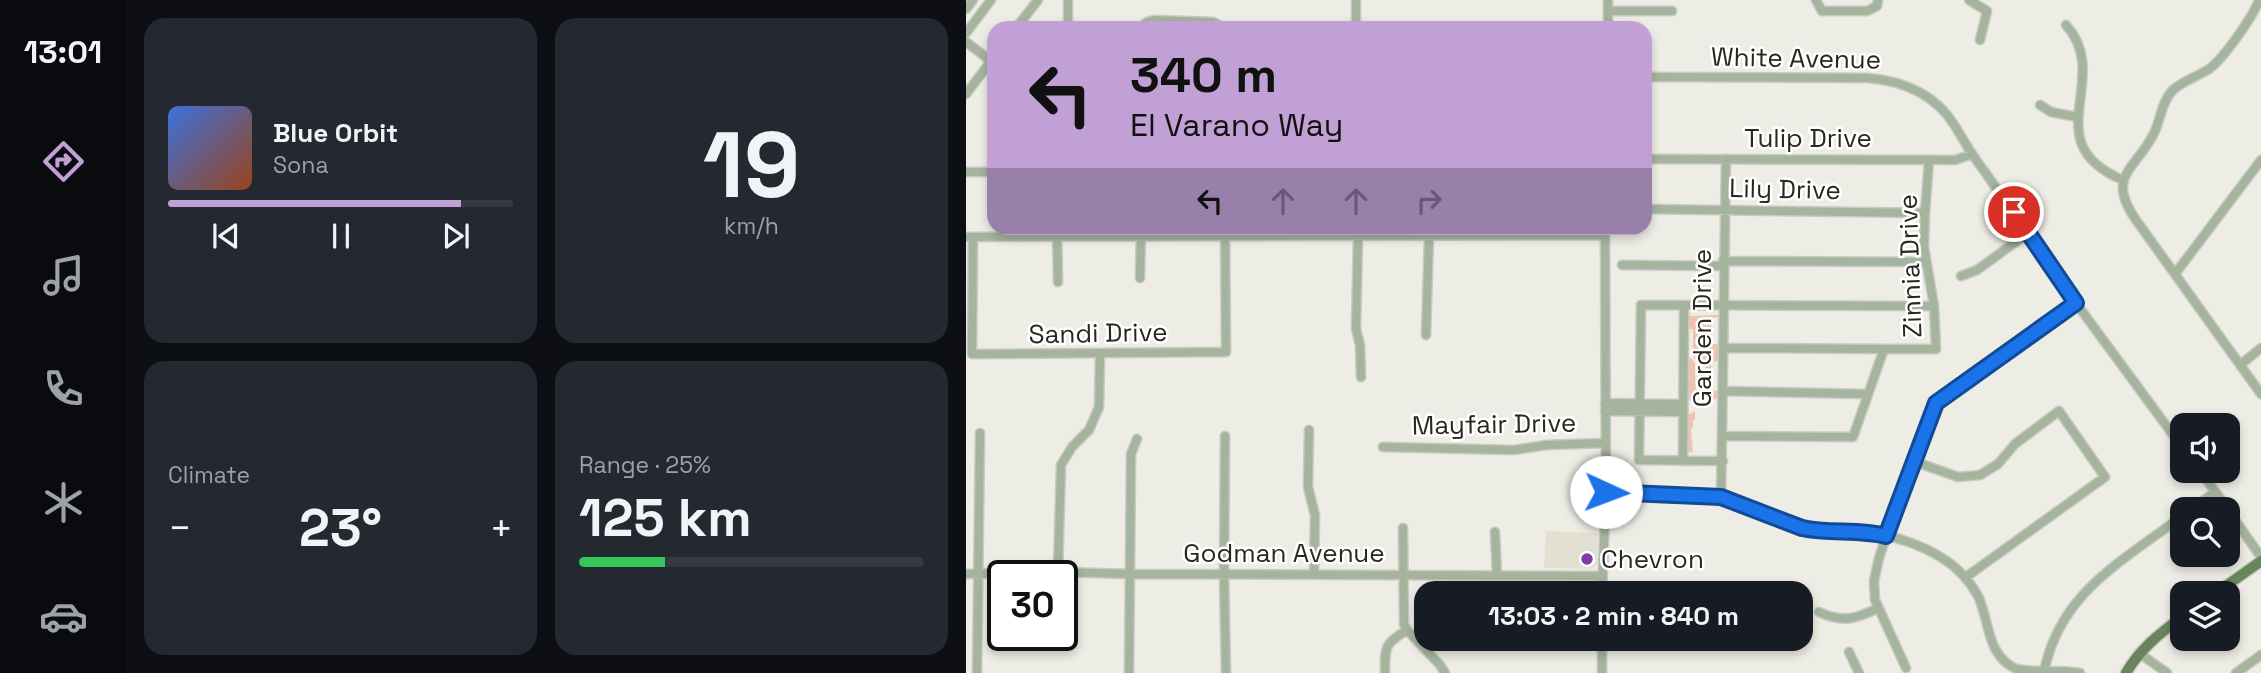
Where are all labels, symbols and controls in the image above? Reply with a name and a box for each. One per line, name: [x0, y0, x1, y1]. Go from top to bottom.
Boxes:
text: 13:01: [24, 32, 102, 72]
street label: White Avenue: [1711, 40, 1881, 76]
text: 340 m: [1130, 44, 1277, 106]
icon: left: [1015, 49, 1106, 140]
text: El Varano Way: [1130, 105, 1343, 145]
text: 19: [703, 107, 800, 224]
text: Blue Orbit: [273, 116, 398, 150]
street label: Tulip Drive: [1744, 121, 1872, 155]
icon: directions: [39, 137, 88, 186]
text: Sona: [273, 150, 329, 180]
street label: Lily Drive: [1729, 171, 1841, 207]
icon: left: [1191, 182, 1229, 220]
icon: ahead: [1264, 182, 1302, 220]
icon: ahead: [1337, 182, 1375, 220]
icon: right: [1410, 182, 1448, 220]
pin: [1984, 182, 2044, 242]
icon: arrive: [1995, 193, 2033, 231]
street label: Zinnia Drive: [1891, 194, 1929, 338]
text: km/h: [724, 211, 779, 241]
icon: previous: [207, 217, 245, 255]
icon: pause: [322, 217, 360, 255]
icon: next: [437, 217, 475, 255]
street label: Garden Drive: [1685, 249, 1719, 407]
icon: music: [39, 251, 88, 300]
street label: Sandi Drive: [1028, 315, 1168, 351]
icon: phone: [39, 364, 88, 413]
street label: Mayfair Drive: [1412, 406, 1576, 442]
map controls: [2170, 413, 2240, 651]
button: sound: [2170, 413, 2240, 483]
text: Range · 25%: [579, 450, 711, 480]
position arrow: [1569, 455, 1643, 529]
text: Climate: [168, 460, 250, 490]
icon: climate: [39, 478, 88, 527]
text: 125 km: [579, 485, 752, 551]
text: 23°: [299, 495, 382, 561]
button: search: [2170, 497, 2240, 567]
text: −: [168, 504, 192, 552]
text: +: [489, 504, 513, 552]
street label: Godman Avenue: [1183, 536, 1385, 570]
place label: Chevron: [1601, 542, 1704, 576]
marker: Chevron: [1579, 551, 1595, 567]
speed limit sign: 30: [987, 560, 1078, 651]
button: layers: [2170, 581, 2240, 651]
icon: car: [39, 592, 88, 641]
text: 13:03 · 2 min · 840 m: [1488, 599, 1739, 633]

